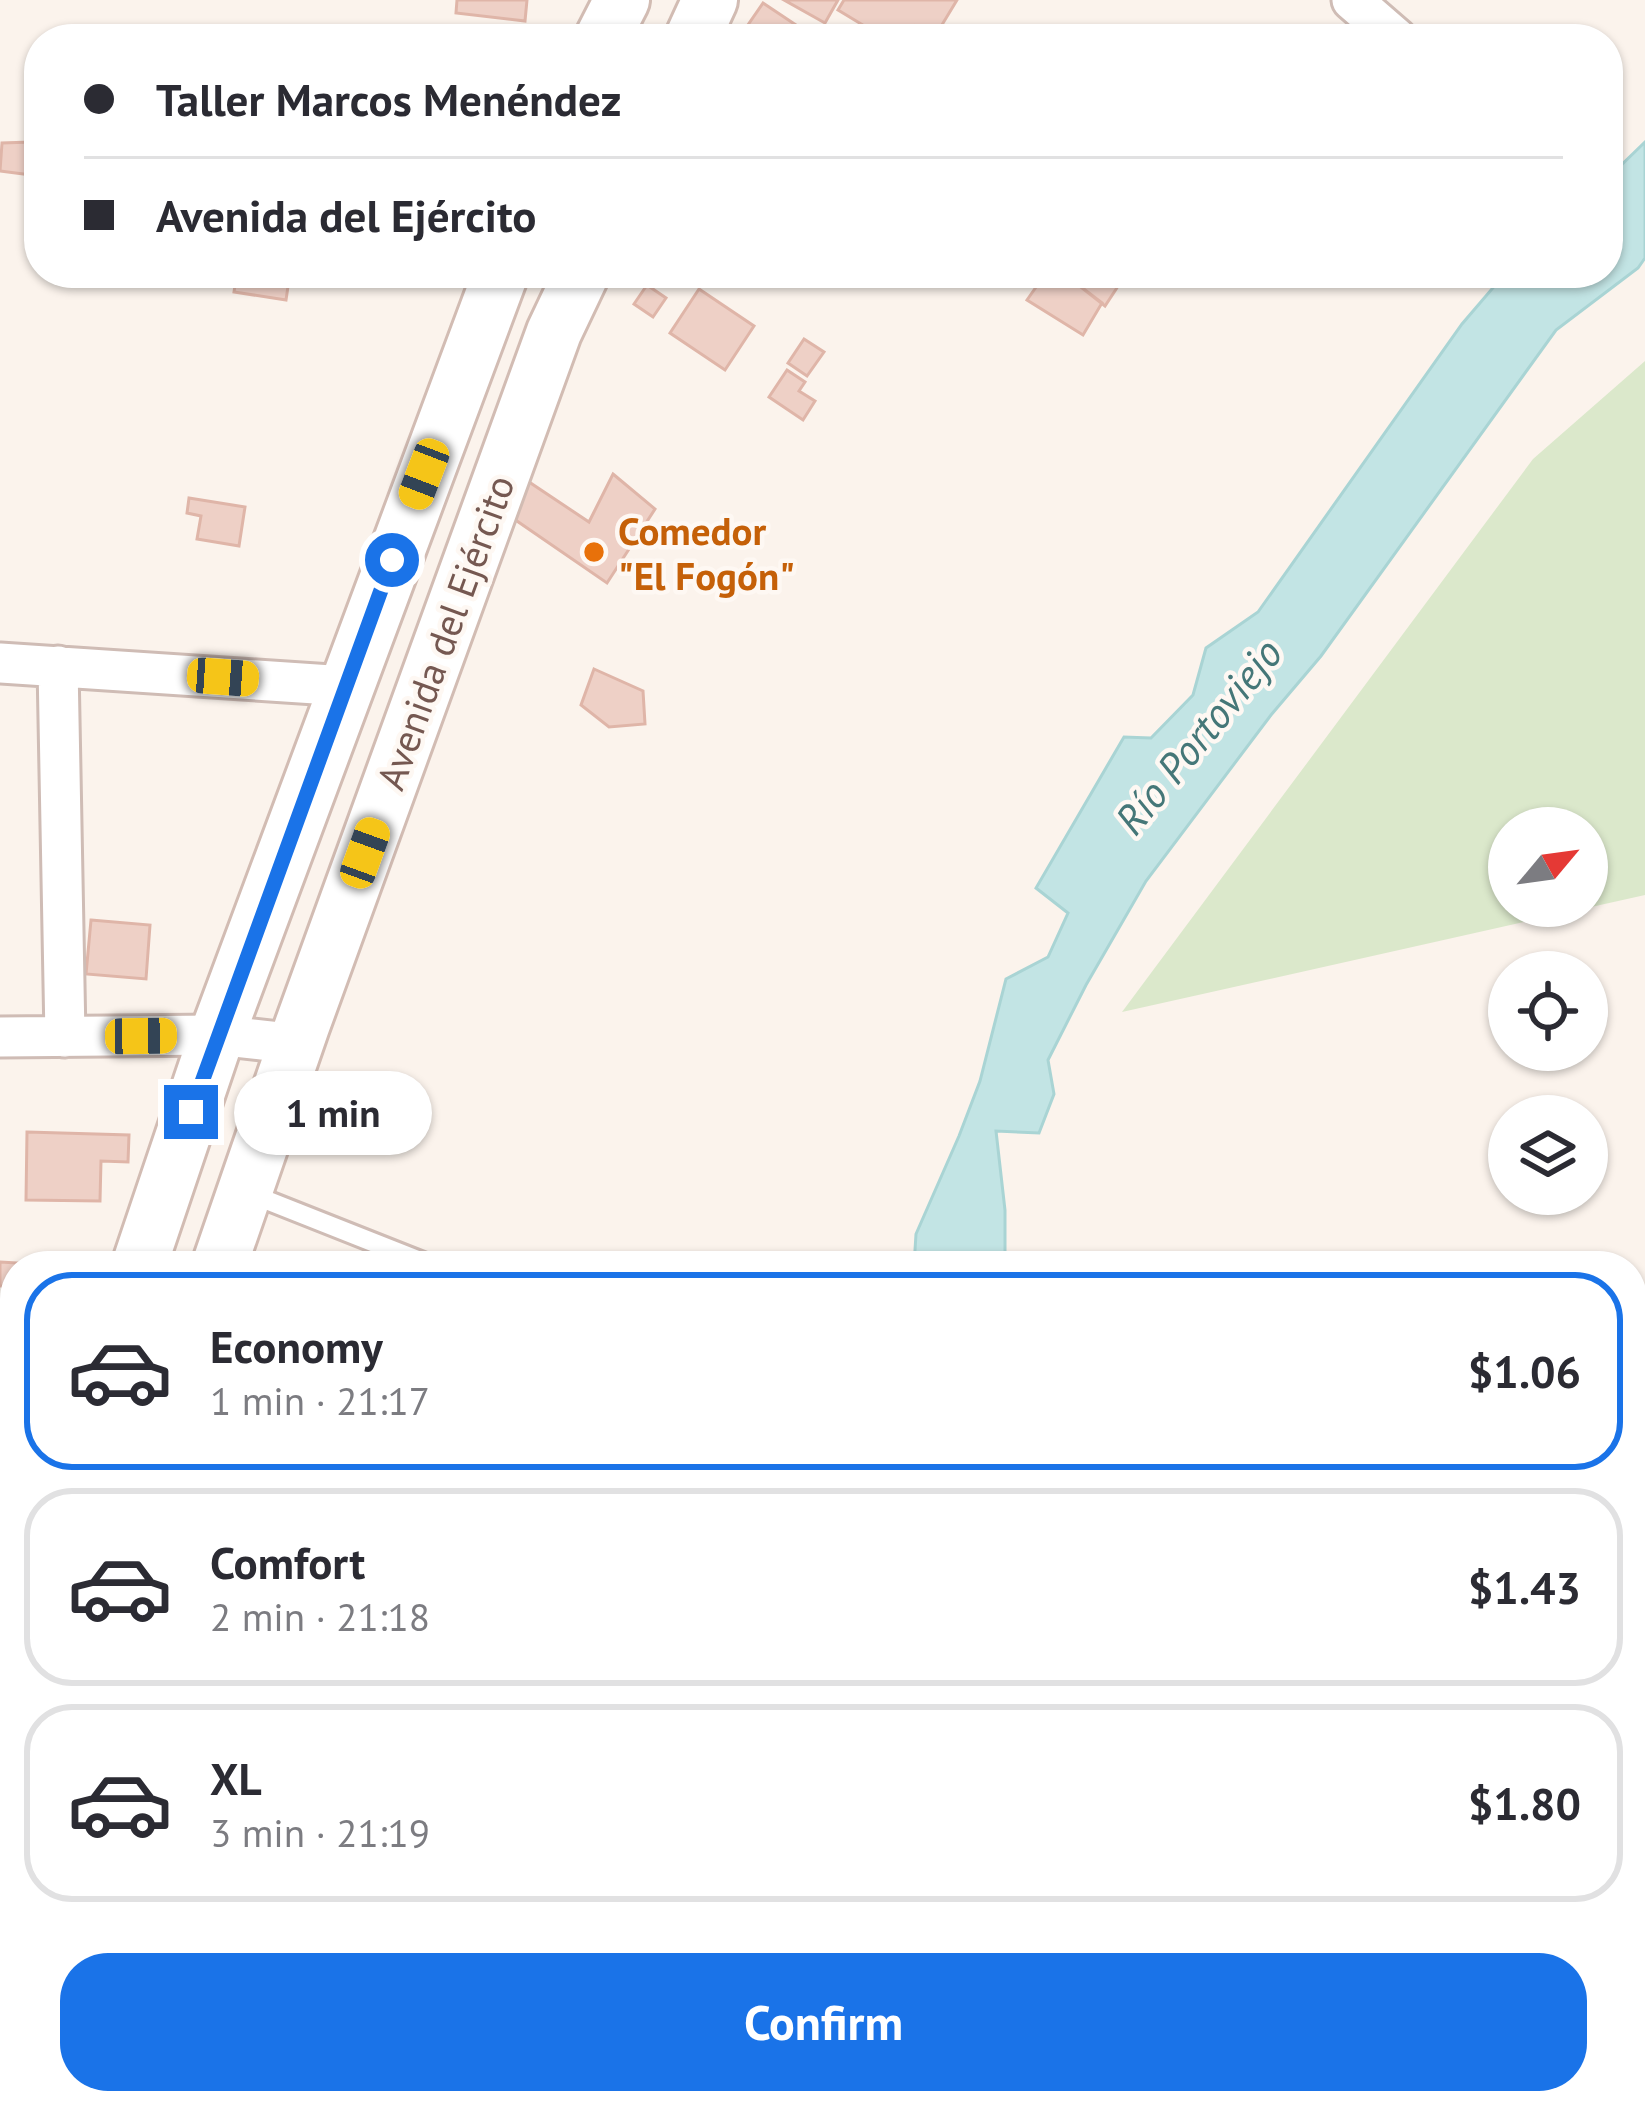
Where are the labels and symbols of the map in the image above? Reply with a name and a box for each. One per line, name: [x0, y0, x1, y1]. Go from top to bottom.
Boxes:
car: [394, 434, 454, 514]
street label: Avenida del Ejército: [364, 468, 526, 796]
place label: Comedor "El Fogón": [618, 505, 795, 601]
route start: [365, 533, 419, 587]
marker: Comedor "El Fogón": [581, 539, 607, 565]
water label: Río Portoviejo: [1102, 627, 1294, 845]
car: [186, 657, 260, 697]
north arrow: [1488, 807, 1608, 927]
car: [336, 813, 394, 893]
car: [105, 1017, 177, 1055]
callout: 1 min: [233, 1070, 431, 1154]
route end: [164, 1085, 218, 1139]

